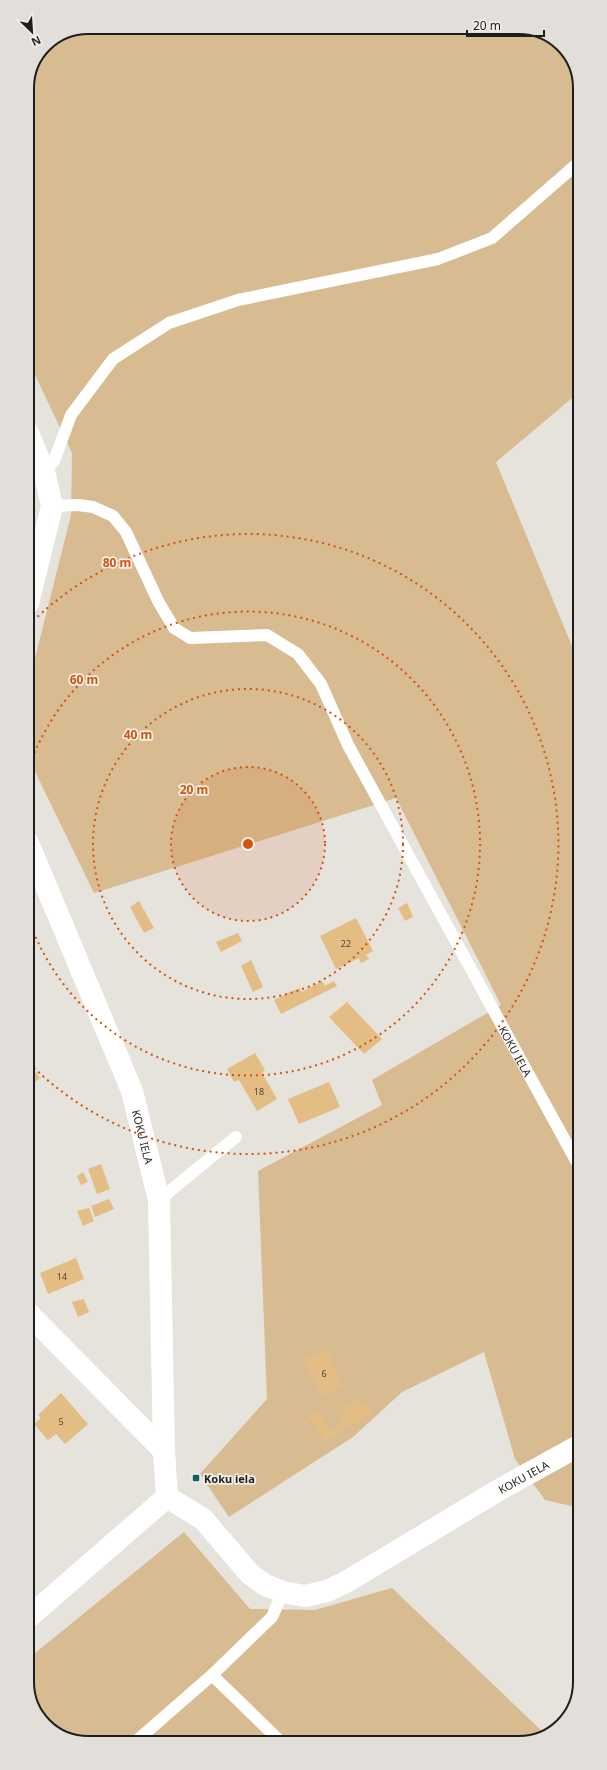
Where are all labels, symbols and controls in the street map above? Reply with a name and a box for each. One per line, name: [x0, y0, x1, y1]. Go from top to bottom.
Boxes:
north arrow: [12, 12, 52, 52]
scale bar: [467, 12, 544, 38]
text: 20 m: [473, 17, 501, 34]
text: N: [29, 33, 44, 50]
text: 80 m: [103, 554, 131, 571]
text: 60 m: [70, 671, 98, 688]
text: 40 m: [124, 726, 152, 743]
text: 20 m: [180, 781, 208, 798]
centre of rings: [241, 837, 255, 851]
house number: 22: [341, 937, 351, 950]
street label: KOKU IELA: [496, 1023, 536, 1080]
house number: 18: [254, 1085, 264, 1098]
street label: KOKU IELA: [129, 1108, 158, 1166]
house number: 14: [57, 1270, 67, 1283]
house number: 6: [321, 1367, 327, 1380]
house number: 5: [58, 1415, 64, 1428]
street label: KOKU IELA: [495, 1456, 552, 1497]
place label: Koku iela: [204, 1471, 255, 1486]
marker: Koku iela: [191, 1473, 201, 1483]

